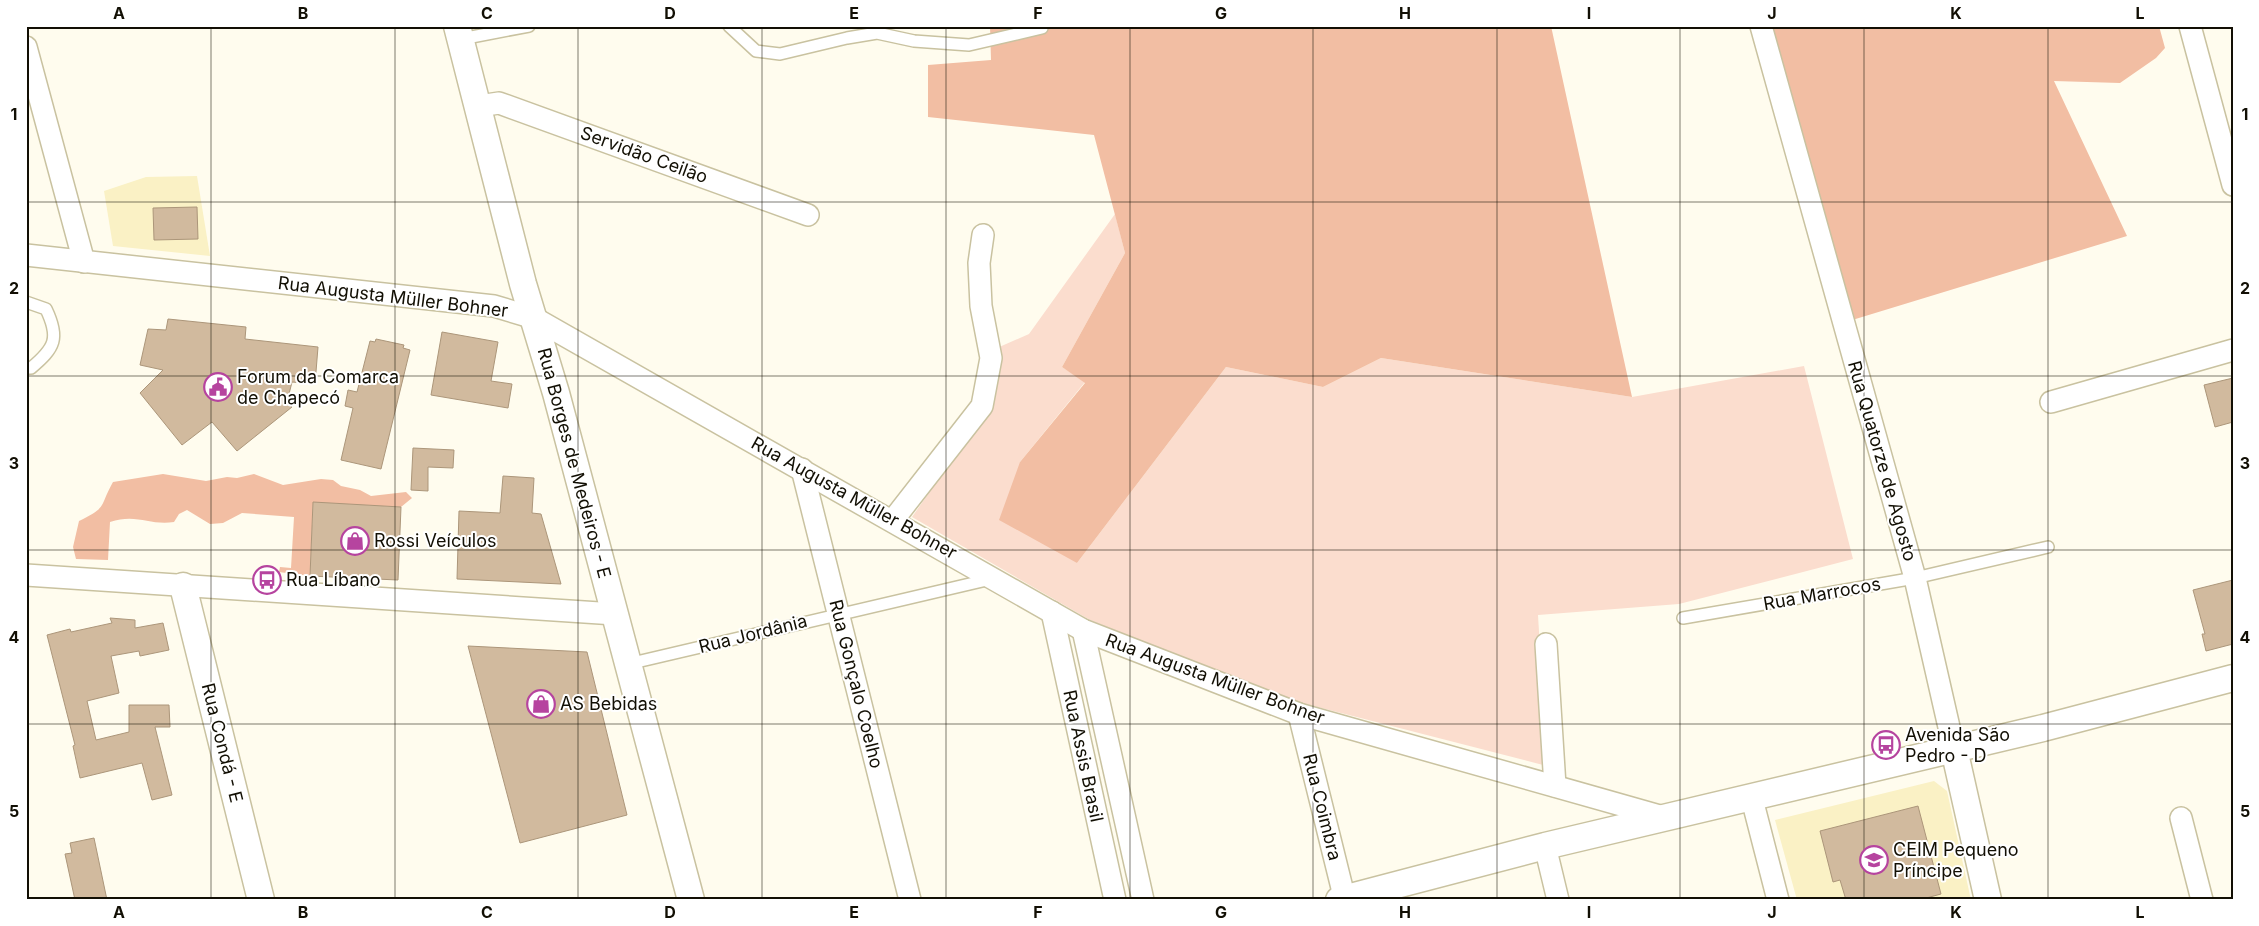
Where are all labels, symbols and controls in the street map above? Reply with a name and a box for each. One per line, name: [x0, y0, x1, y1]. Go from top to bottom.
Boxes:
text: A: [113, 3, 125, 23]
text: B: [298, 3, 308, 23]
text: C: [481, 3, 493, 23]
text: D: [664, 3, 676, 23]
text: E: [849, 3, 859, 23]
text: F: [1033, 3, 1043, 23]
text: G: [1215, 3, 1227, 23]
text: H: [1399, 3, 1411, 23]
text: I: [1587, 3, 1591, 23]
text: J: [1767, 3, 1777, 23]
text: K: [1950, 3, 1962, 23]
text: L: [2135, 3, 2145, 23]
text: 1: [11, 104, 17, 124]
text: 1: [2242, 104, 2248, 124]
street label: Servidão Ceilão: [578, 122, 711, 187]
street label: Rua Augusta Müller Bohner: [277, 272, 510, 321]
text: 2: [9, 278, 19, 298]
text: 2: [2240, 278, 2250, 298]
street label: Rua Borges de Medeiros - E: [534, 345, 615, 580]
street label: Rua Quatorze de Agosto: [1844, 358, 1921, 563]
place label: Forum da Comarca de Chapecó: [237, 366, 399, 408]
public building icon: Forum da Comarca de Chapecó: [203, 372, 233, 402]
street label: Rua Augusta Müller Bohner: [748, 432, 961, 563]
text: 3: [9, 453, 19, 473]
text: 3: [2240, 453, 2250, 473]
shop icon: Rossi Veículos: [340, 526, 370, 556]
place label: Rossi Veículos: [374, 530, 496, 551]
bus stop icon: Rua Líbano: [252, 565, 282, 595]
place label: Rua Líbano: [286, 569, 381, 590]
street label: Rua Marrocos: [1762, 573, 1882, 614]
street label: Rua Gonçalo Coelho: [825, 597, 888, 770]
street label: Rua Jordânia: [696, 610, 809, 657]
text: 4: [9, 627, 20, 647]
text: 4: [2240, 627, 2251, 647]
street label: Rua Augusta Müller Bohner: [1103, 629, 1328, 728]
street label: Rua Condá - E: [198, 681, 247, 805]
street label: Rua Assis Brasil: [1059, 688, 1108, 824]
shop icon: AS Bebidas: [526, 689, 556, 719]
place label: AS Bebidas: [560, 693, 657, 714]
place label: Avenida São Pedro - D: [1905, 724, 2010, 766]
bus stop icon: Avenida São Pedro - D: [1871, 730, 1901, 760]
street label: Rua Coimbra: [1299, 751, 1346, 862]
text: 5: [9, 801, 19, 821]
text: 5: [2240, 801, 2250, 821]
place label: CEIM Pequeno Príncipe: [1893, 839, 2019, 881]
school or university icon: CEIM Pequeno Príncipe: [1859, 845, 1889, 875]
text: A: [113, 902, 125, 922]
text: B: [298, 902, 308, 922]
text: C: [481, 902, 493, 922]
text: D: [664, 902, 676, 922]
text: E: [849, 902, 859, 922]
text: F: [1033, 902, 1043, 922]
text: G: [1215, 902, 1227, 922]
text: H: [1399, 902, 1411, 922]
text: I: [1587, 902, 1591, 922]
text: J: [1767, 902, 1777, 922]
text: K: [1950, 902, 1962, 922]
text: L: [2135, 902, 2145, 922]

